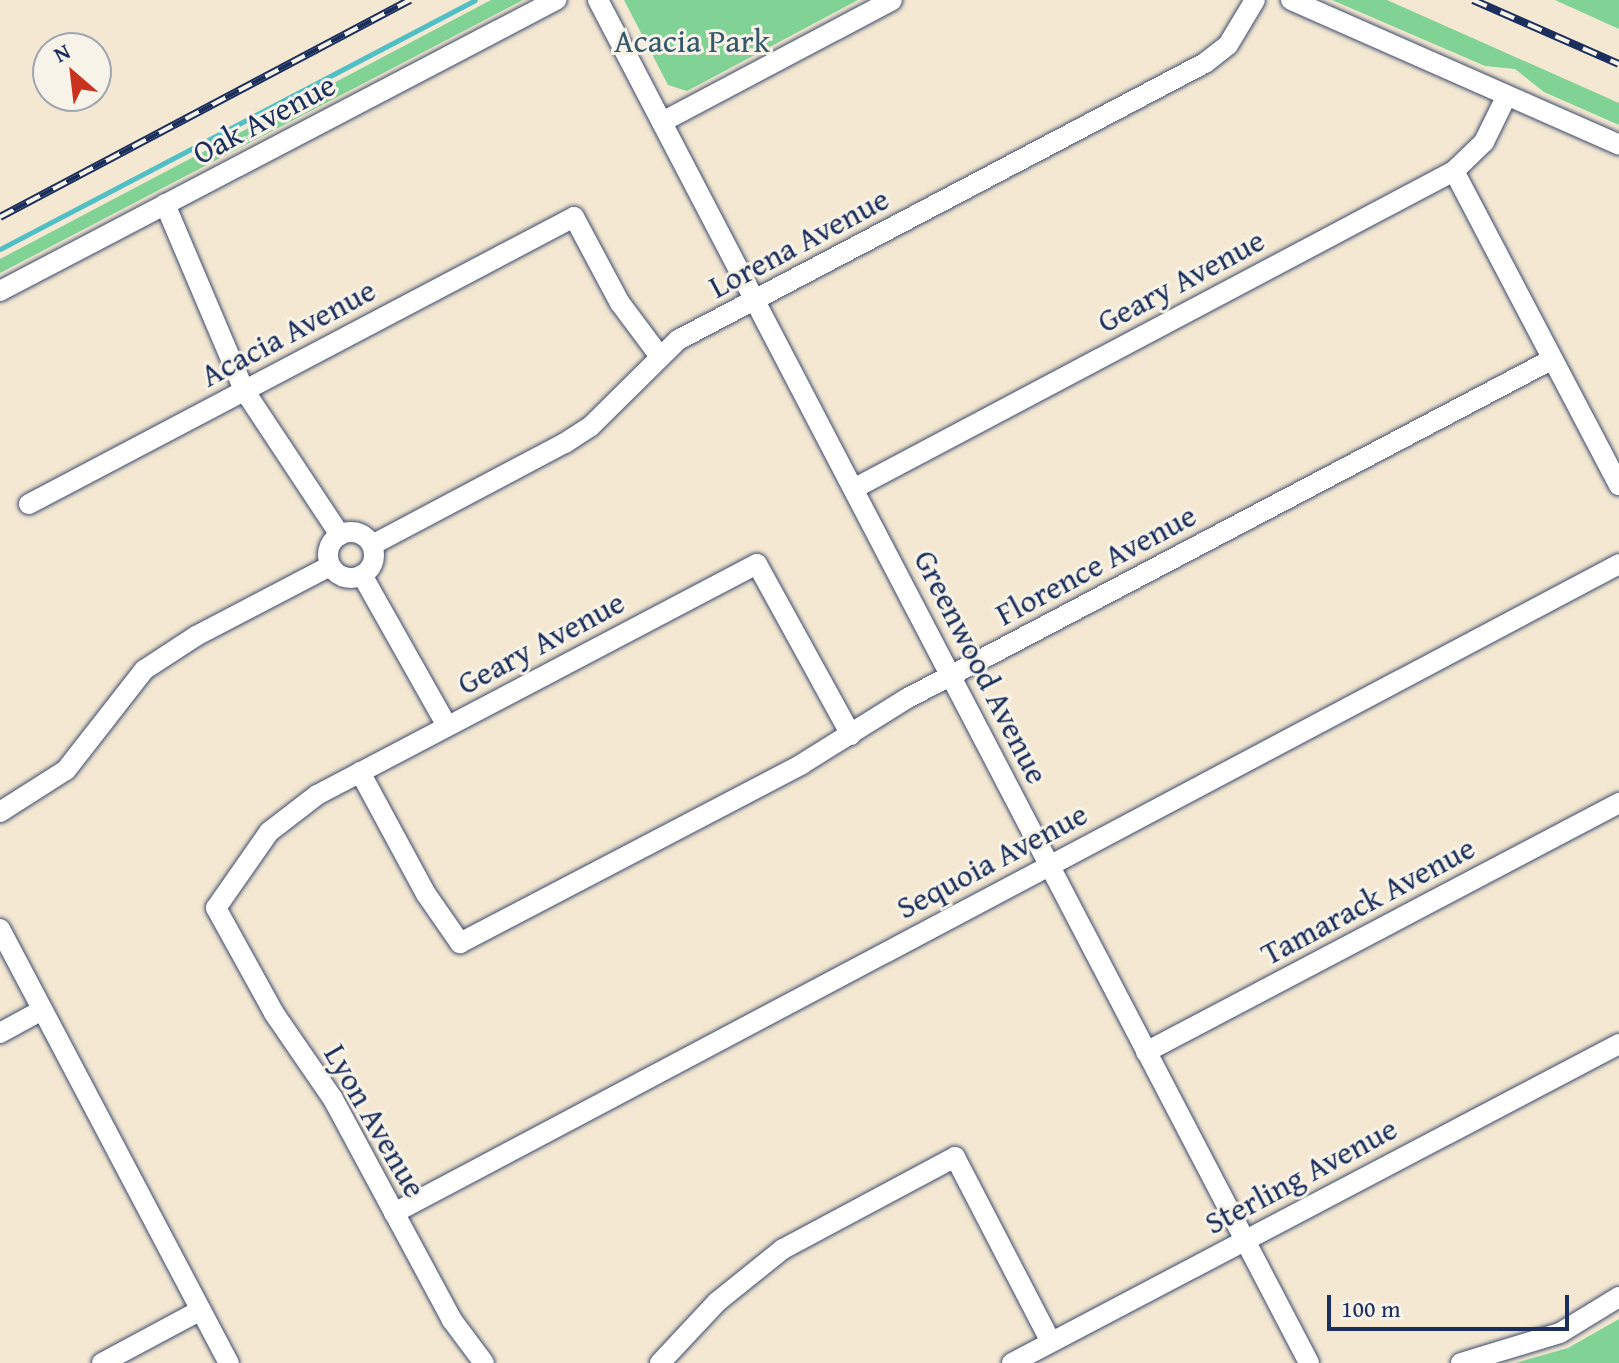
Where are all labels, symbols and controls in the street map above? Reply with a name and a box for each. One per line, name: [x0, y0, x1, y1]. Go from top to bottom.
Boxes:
park label: Acacia Park: [614, 22, 770, 60]
north arrow: [32, 32, 112, 112]
text: N: [48, 35, 76, 70]
street label: Oak Avenue: [186, 65, 342, 173]
street label: Lorena Avenue: [703, 180, 895, 306]
street label: Geary Avenue: [1091, 221, 1271, 341]
street label: Acacia Avenue: [194, 271, 382, 395]
street label: Florence Avenue: [989, 496, 1203, 634]
street label: Greenwood Avenue: [906, 544, 1056, 790]
street label: Geary Avenue: [451, 583, 631, 703]
street label: Sequoia Avenue: [890, 795, 1094, 927]
street label: Tamarack Avenue: [1255, 829, 1481, 973]
street label: Lyon Avenue: [316, 1038, 434, 1204]
street label: Sterling Avenue: [1198, 1109, 1404, 1243]
scale bar: [1331, 1279, 1573, 1329]
text: 100 m: [1341, 1291, 1401, 1326]

